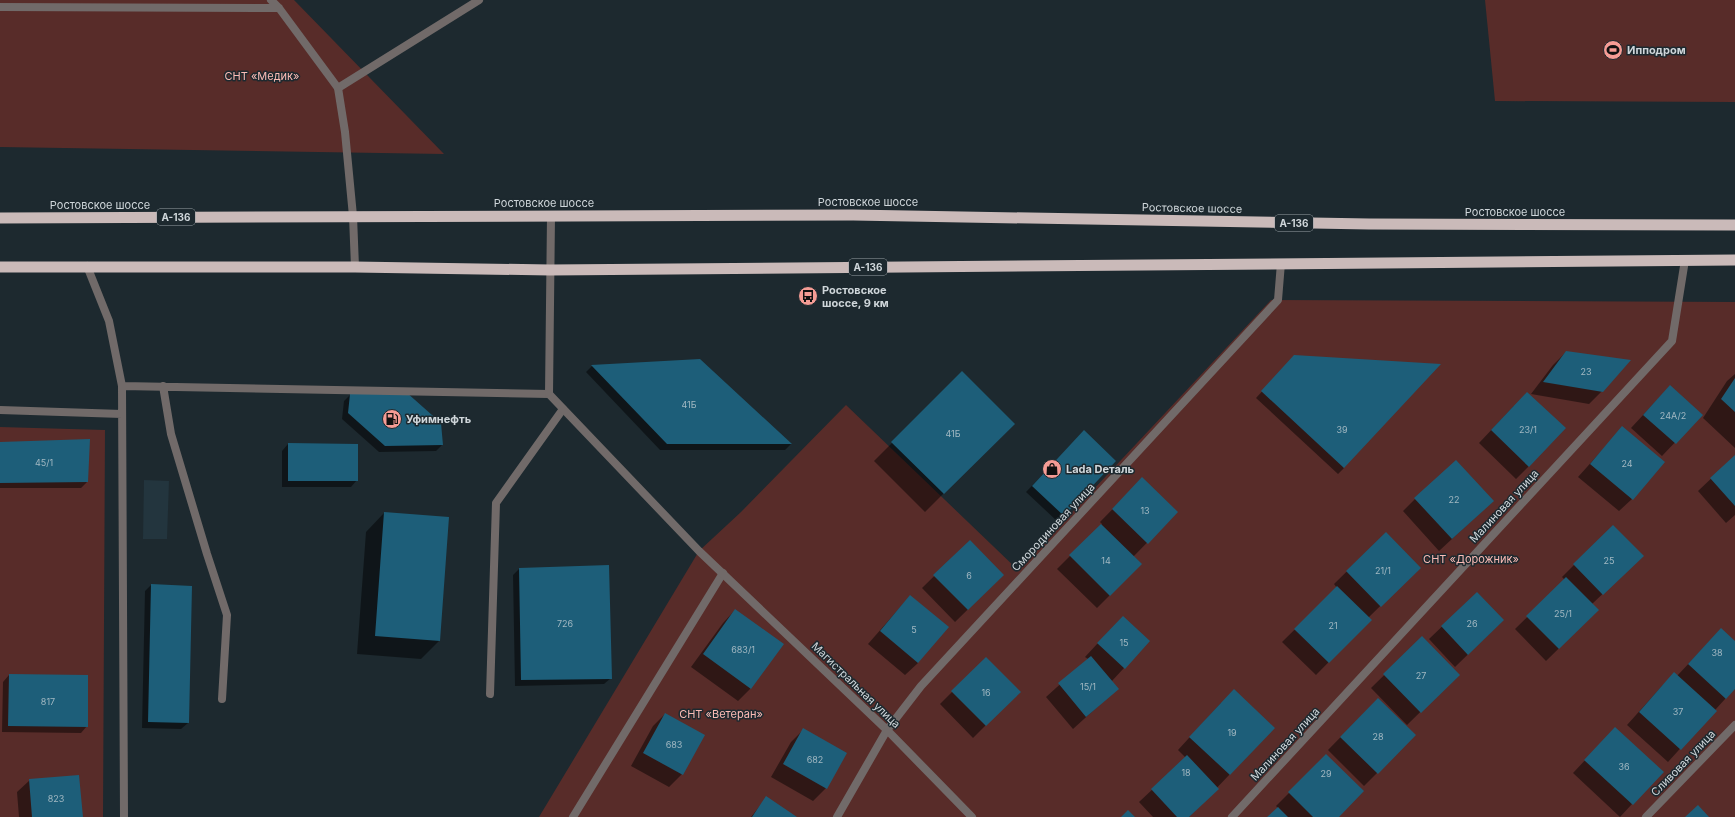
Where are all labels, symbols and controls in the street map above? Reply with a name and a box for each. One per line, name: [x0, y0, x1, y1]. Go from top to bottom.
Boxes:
sports icon: Ипподром: [1602, 39, 1624, 61]
place label: Ипподром: [1627, 43, 1686, 57]
park label: СНТ «Медик»: [225, 69, 299, 83]
street label: Ростовское шоссе: [818, 195, 918, 209]
street label: Ростовское шоссе: [494, 196, 594, 210]
street label: Ростовское шоссе: [50, 198, 150, 212]
street label: Ростовское шоссе: [1142, 200, 1242, 216]
street label: Ростовское шоссе: [1465, 205, 1565, 219]
road number: А-136: [157, 209, 195, 225]
road number: А-136: [1275, 215, 1313, 231]
road number: А-136: [849, 259, 887, 275]
place label: Ростовское шоссе, 9 км: [822, 283, 889, 310]
bus stop icon: Ростовское шоссе, 9 км: [797, 285, 819, 307]
house number: 23: [1580, 366, 1592, 377]
house number: 41Б: [681, 399, 697, 410]
fuel station icon: Уфимнефть: [381, 408, 403, 430]
house number: 24А/2: [1660, 410, 1686, 421]
place label: Уфимнефть: [406, 412, 472, 426]
house number: 39: [1336, 424, 1348, 435]
house number: 23/1: [1519, 424, 1537, 435]
house number: 41Б: [945, 428, 961, 439]
house number: 45/1: [35, 457, 53, 468]
shop icon: Lada Dеталь: [1041, 458, 1063, 480]
house number: 24: [1621, 458, 1633, 469]
place label: Lada Dеталь: [1066, 462, 1135, 476]
street label: Малиновая улица: [1467, 467, 1541, 545]
street label: Смородиновая улица: [1008, 480, 1098, 574]
house number: 22: [1449, 494, 1459, 505]
house number: 13: [1140, 505, 1150, 516]
park label: СНТ «Дорожник»: [1423, 552, 1519, 566]
house number: 14: [1101, 555, 1111, 566]
house number: 25: [1604, 555, 1614, 566]
house number: 21/1: [1375, 565, 1391, 576]
house number: 6: [966, 570, 972, 581]
house number: 25/1: [1554, 608, 1572, 619]
house number: 726: [557, 618, 573, 629]
house number: 26: [1466, 618, 1478, 629]
house number: 21: [1328, 620, 1338, 631]
house number: 5: [911, 624, 917, 635]
house number: 15: [1119, 637, 1129, 648]
street label: Магистральная улица: [809, 639, 903, 731]
house number: 683/1: [731, 644, 755, 655]
house number: 38: [1711, 647, 1723, 658]
house number: 27: [1416, 670, 1426, 681]
house number: 15/1: [1080, 681, 1096, 692]
house number: 16: [981, 687, 991, 698]
house number: 817: [41, 696, 55, 707]
street label: Малиновая улица: [1248, 705, 1322, 783]
house number: 37: [1673, 706, 1683, 717]
park label: СНТ «Ветеран»: [679, 707, 763, 721]
house number: 19: [1227, 727, 1237, 738]
street label: Сливовая улица: [1648, 727, 1718, 799]
house number: 28: [1372, 731, 1384, 742]
house number: 683: [666, 739, 683, 750]
house number: 682: [807, 754, 823, 765]
house number: 36: [1618, 761, 1630, 772]
house number: 18: [1181, 767, 1191, 778]
house number: 29: [1320, 768, 1332, 779]
house number: 823: [48, 793, 65, 804]

